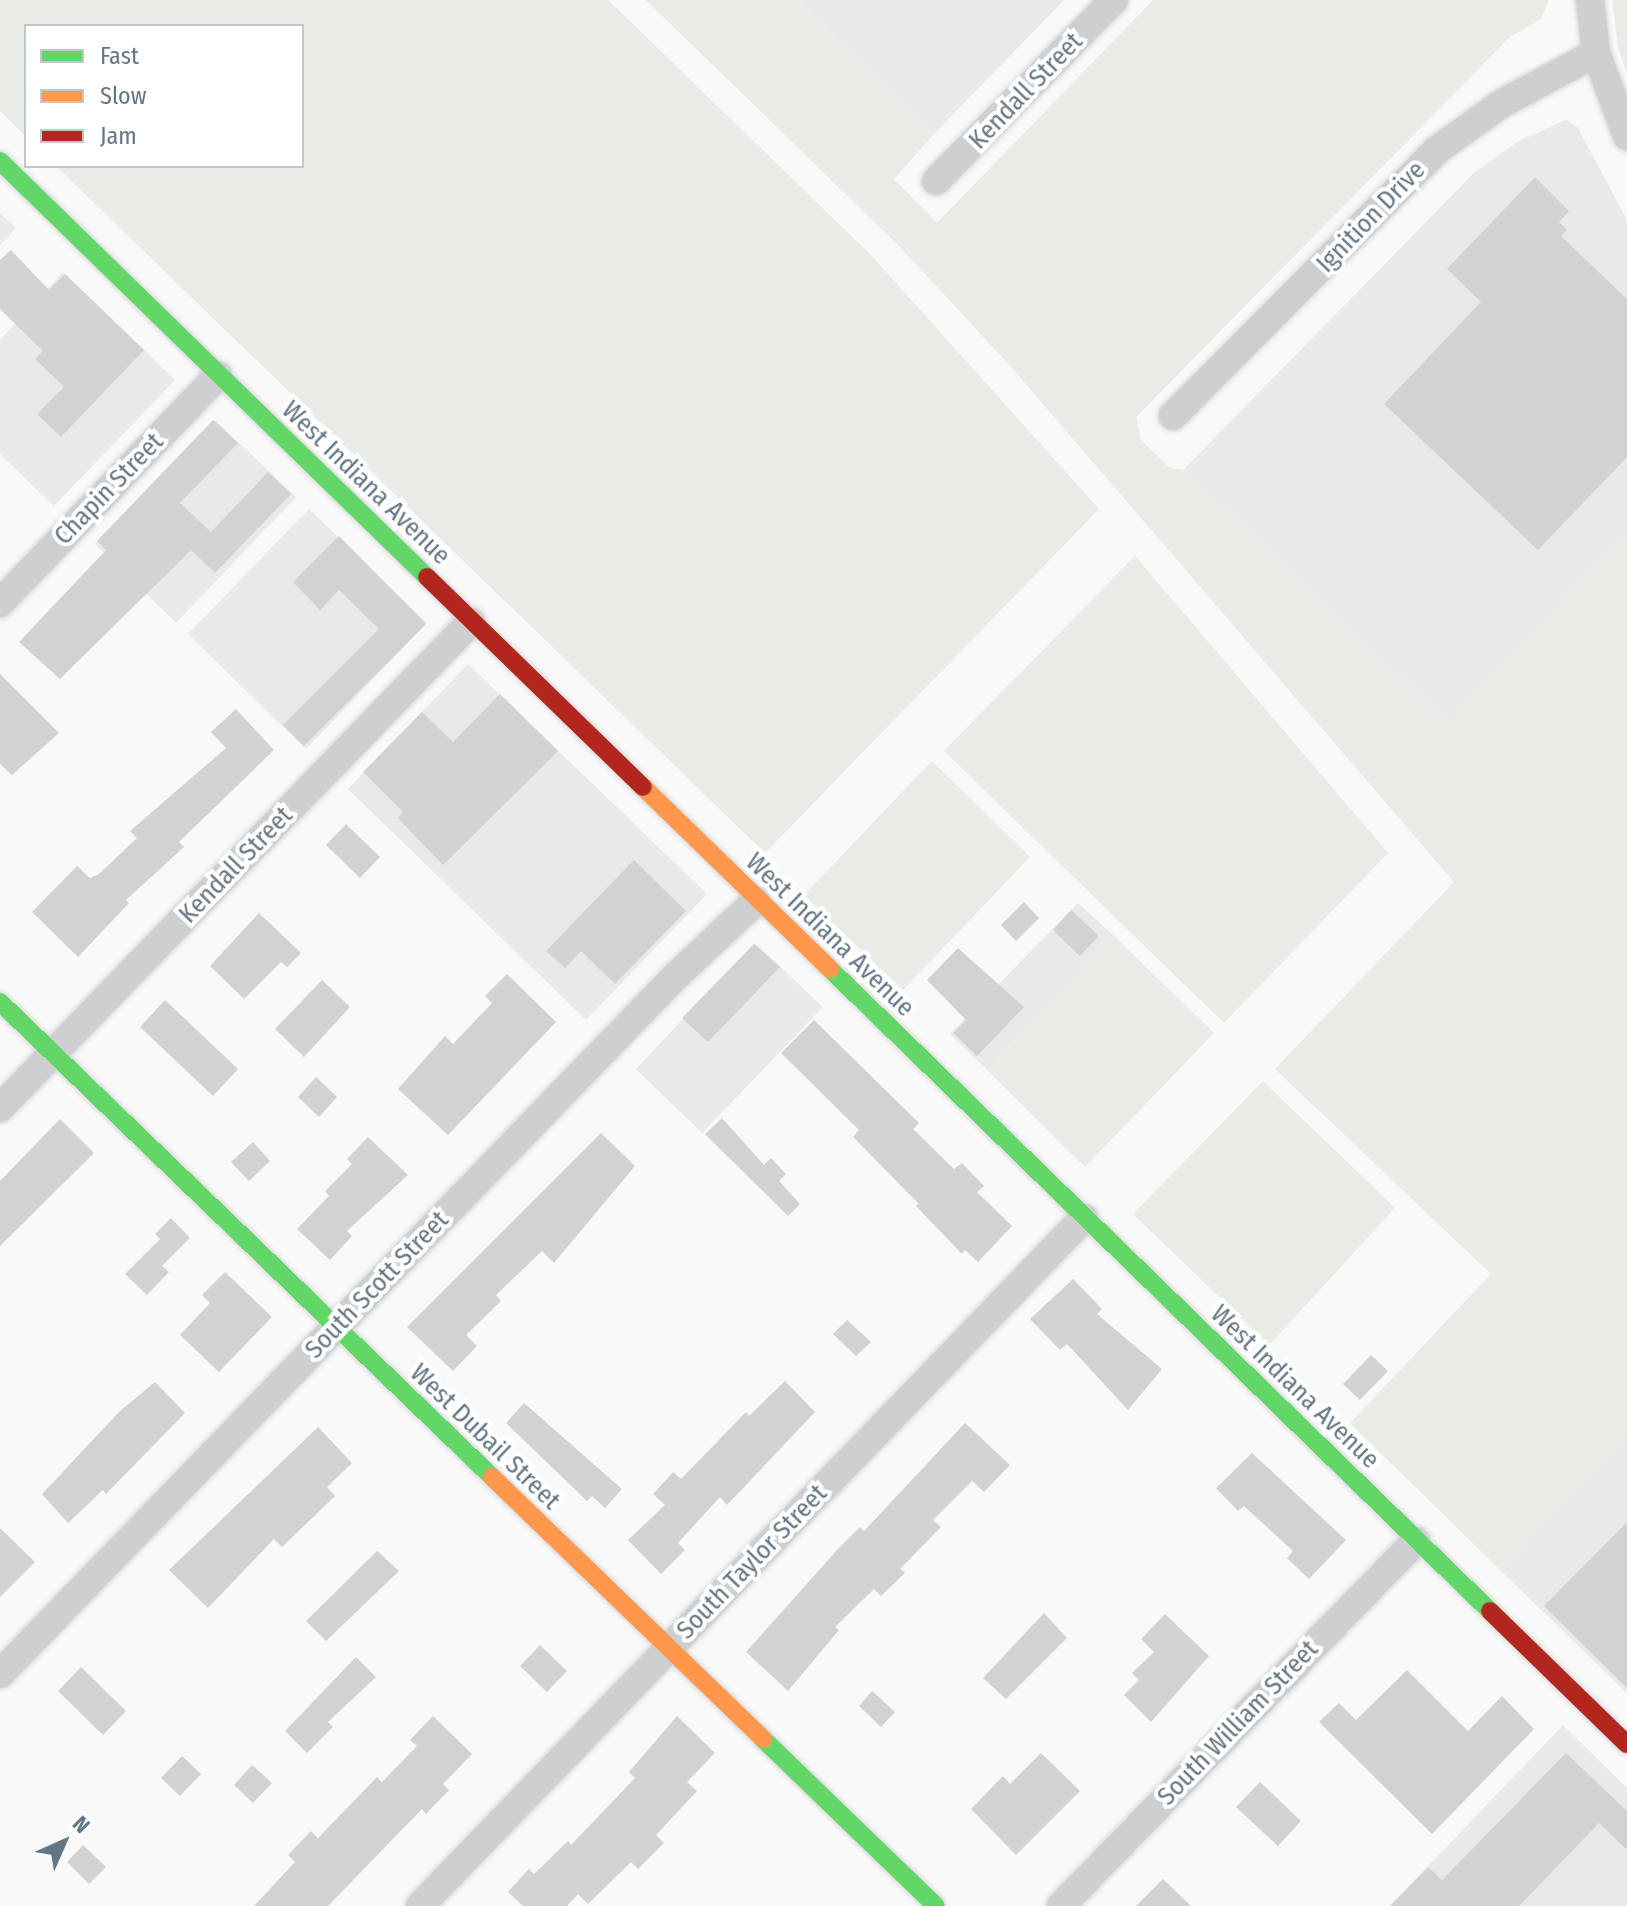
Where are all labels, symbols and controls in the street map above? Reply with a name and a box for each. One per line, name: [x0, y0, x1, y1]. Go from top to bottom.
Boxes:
legend: [24, 24, 304, 168]
street label: Kendall Street: [963, 26, 1089, 156]
text: Fast: [100, 42, 139, 70]
text: Slow: [100, 82, 146, 110]
text: Jam: [100, 122, 137, 150]
street label: Ignition Drive: [1310, 155, 1432, 279]
street label: West Indiana Avenue: [275, 395, 457, 571]
street label: Chapin Street: [48, 427, 170, 551]
street label: Kendall Street: [173, 800, 299, 930]
street label: West Indiana Avenue: [739, 847, 921, 1023]
street label: South Scott Street: [299, 1205, 455, 1365]
street label: West Indiana Avenue: [1204, 1299, 1386, 1475]
street label: West Dubail Street: [404, 1358, 566, 1516]
street label: South Taylor Street: [670, 1478, 834, 1646]
street label: South William Street: [1151, 1634, 1325, 1812]
north arrow: [24, 1802, 104, 1882]
text: N: [67, 1810, 96, 1839]

